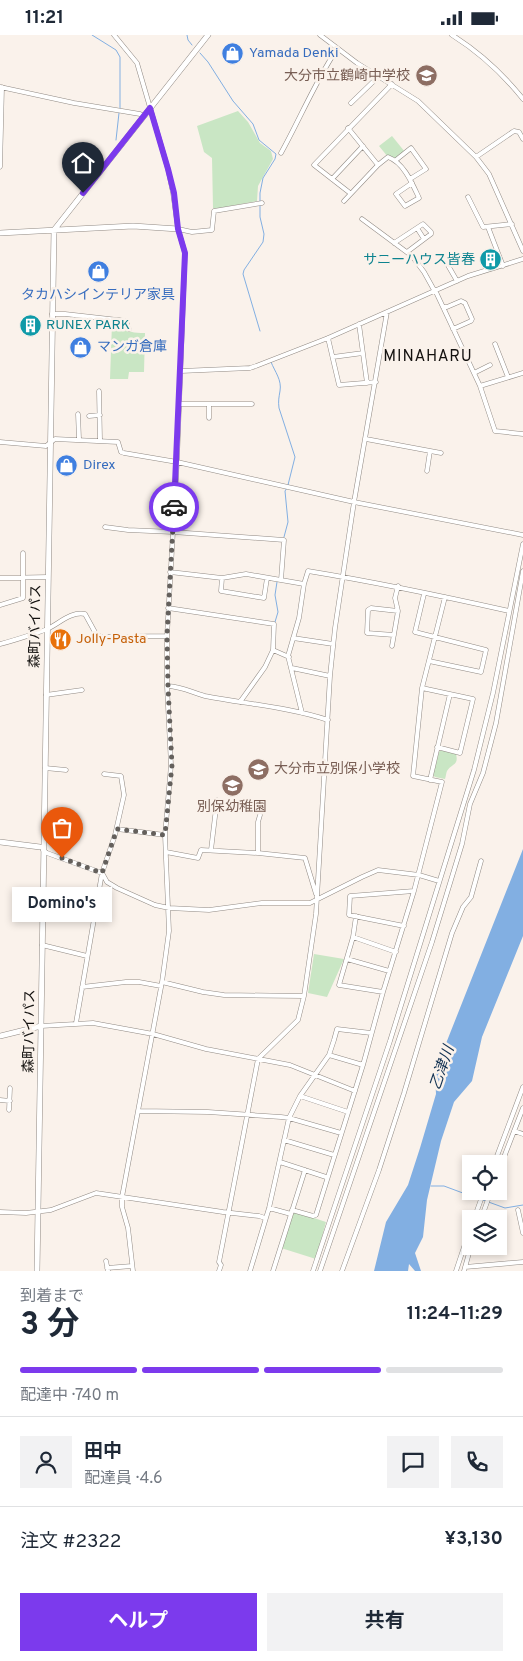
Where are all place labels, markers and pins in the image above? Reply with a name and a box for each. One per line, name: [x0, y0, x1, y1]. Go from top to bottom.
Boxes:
shop icon: Yamada Denki: [221, 41, 245, 65]
place label: Yamada Denki: [249, 45, 339, 62]
school or university icon: 大分市立鶴崎中学校: [414, 64, 438, 88]
place label: 大分市立鶴崎中学校: [284, 68, 410, 85]
pin: [62, 142, 104, 193]
building icon: サニーハウス皆春: [479, 248, 503, 272]
place label: サニーハウス皆春: [363, 252, 475, 269]
shop icon: タカハシインテリア家具: [86, 260, 110, 284]
place label: タカハシインテリア家具: [21, 287, 175, 304]
building icon: RUNEX PARK: [18, 313, 42, 337]
place label: RUNEX PARK: [46, 317, 130, 334]
shop icon: マンガ倉庫: [69, 335, 93, 359]
place label: マンガ倉庫: [97, 339, 167, 356]
shop icon: Direx: [55, 453, 79, 477]
place label: Direx: [83, 457, 116, 474]
restaurant icon: Jolly-Pasta: [48, 627, 72, 651]
place label: Jolly-Pasta: [76, 631, 146, 648]
school or university icon: 大分市立別保小学校: [246, 757, 270, 781]
place label: 大分市立別保小学校: [274, 761, 400, 778]
school or university icon: 別保幼稚園: [220, 773, 244, 797]
place label: 別保幼稚園: [197, 799, 267, 816]
pin: [41, 807, 83, 858]
callout: Domino's: [12, 888, 112, 923]

